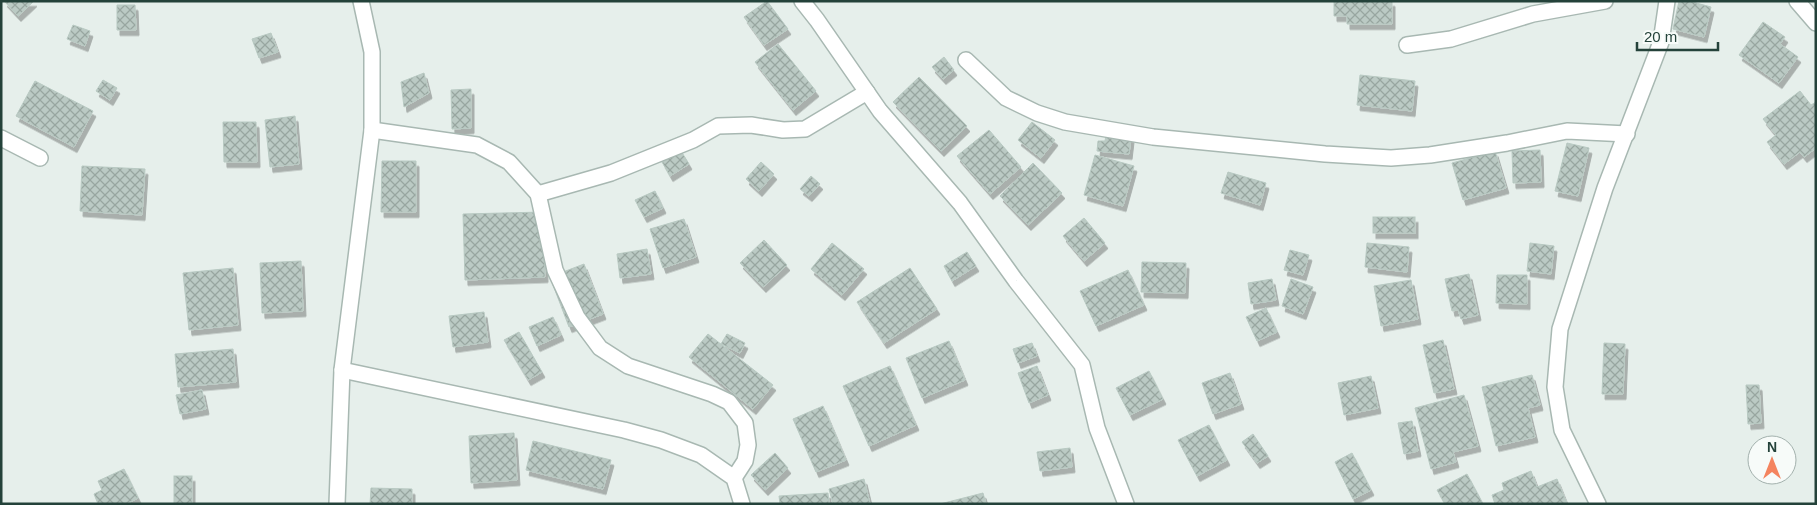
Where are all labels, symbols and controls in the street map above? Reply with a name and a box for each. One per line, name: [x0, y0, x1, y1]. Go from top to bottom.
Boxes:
scale bar: [1637, 20, 1718, 52]
text: 20 m: [1644, 28, 1677, 45]
north arrow: [1747, 435, 1797, 485]
text: N: [1767, 439, 1777, 455]

